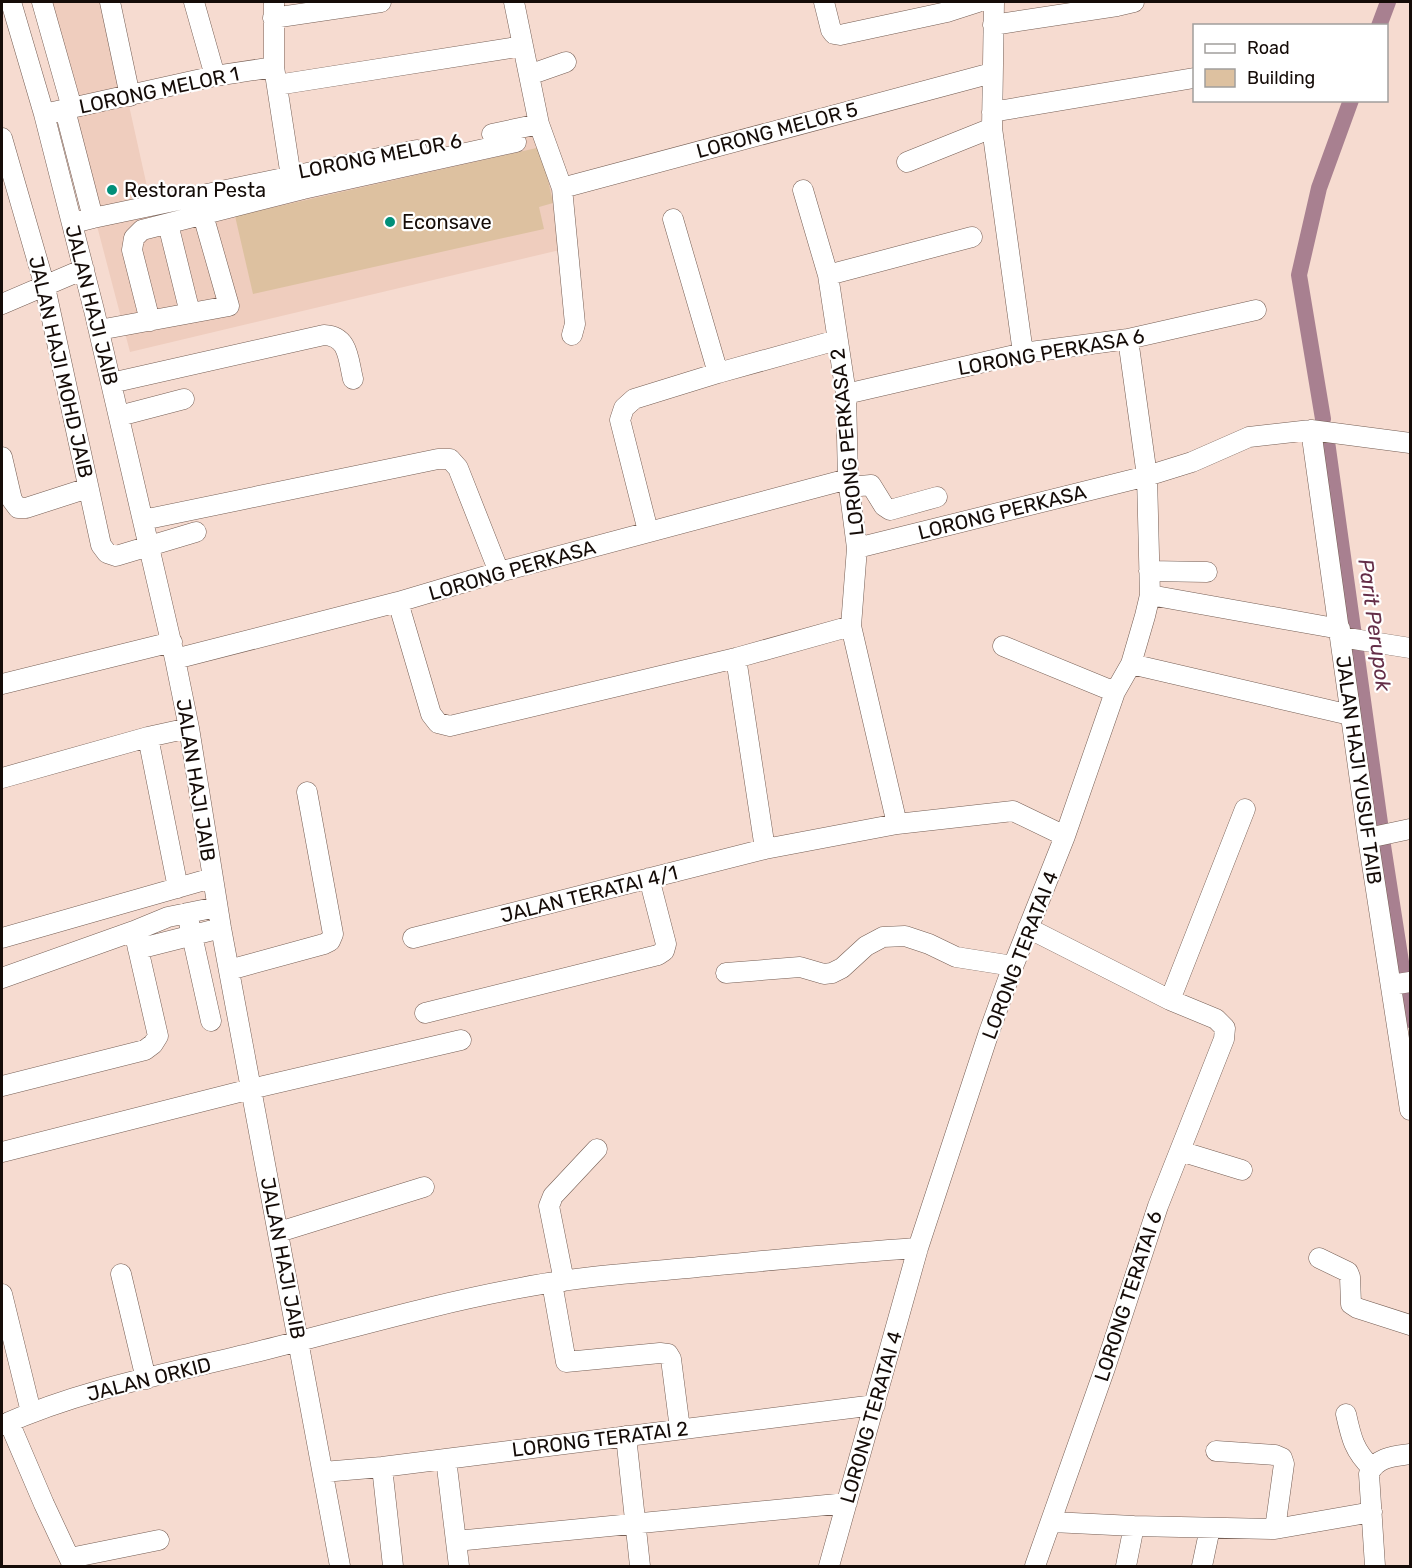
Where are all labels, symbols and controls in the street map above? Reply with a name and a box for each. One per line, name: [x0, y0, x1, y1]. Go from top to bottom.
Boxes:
legend: [1193, 24, 1388, 102]
text: Road: [1247, 37, 1290, 59]
street label: LORONG MELOR 1: [77, 61, 241, 119]
text: Building: [1247, 67, 1315, 89]
street label: LORONG MELOR 5: [694, 97, 860, 163]
street label: LORONG MELOR 6: [296, 128, 464, 184]
place label: Restoran Pesta: [124, 178, 266, 202]
marker: Restoran Pesta: [105, 183, 119, 197]
place label: Econsave: [402, 210, 492, 234]
marker: Econsave: [383, 215, 397, 229]
street label: JALAN HAJI JAIB: [60, 222, 124, 388]
street label: JALAN HAJI MOHD JAIB: [24, 254, 98, 480]
street label: LORONG PERKASA 6: [956, 324, 1146, 380]
street label: LORONG PERKASA 2: [825, 347, 869, 537]
street label: LORONG PERKASA: [915, 479, 1089, 545]
street label: LORONG PERKASA: [426, 535, 598, 605]
water label: Parit Perupok: [1353, 557, 1397, 694]
street label: JALAN HAJI YUSUF TAIB: [1331, 654, 1387, 886]
street label: JALAN HAJI JAIB: [171, 697, 221, 863]
street label: JALAN TERATAI 4/1: [498, 860, 680, 928]
street label: LORONG TERATAI 4: [977, 868, 1063, 1042]
street label: JALAN HAJI JAIB: [256, 1175, 310, 1341]
street label: LORONG TERATAI 6: [1089, 1208, 1167, 1384]
street label: LORONG TERATAI 4: [835, 1328, 907, 1506]
street label: JALAN ORKID: [84, 1352, 214, 1406]
street label: LORONG TERATAI 2: [510, 1416, 690, 1462]

